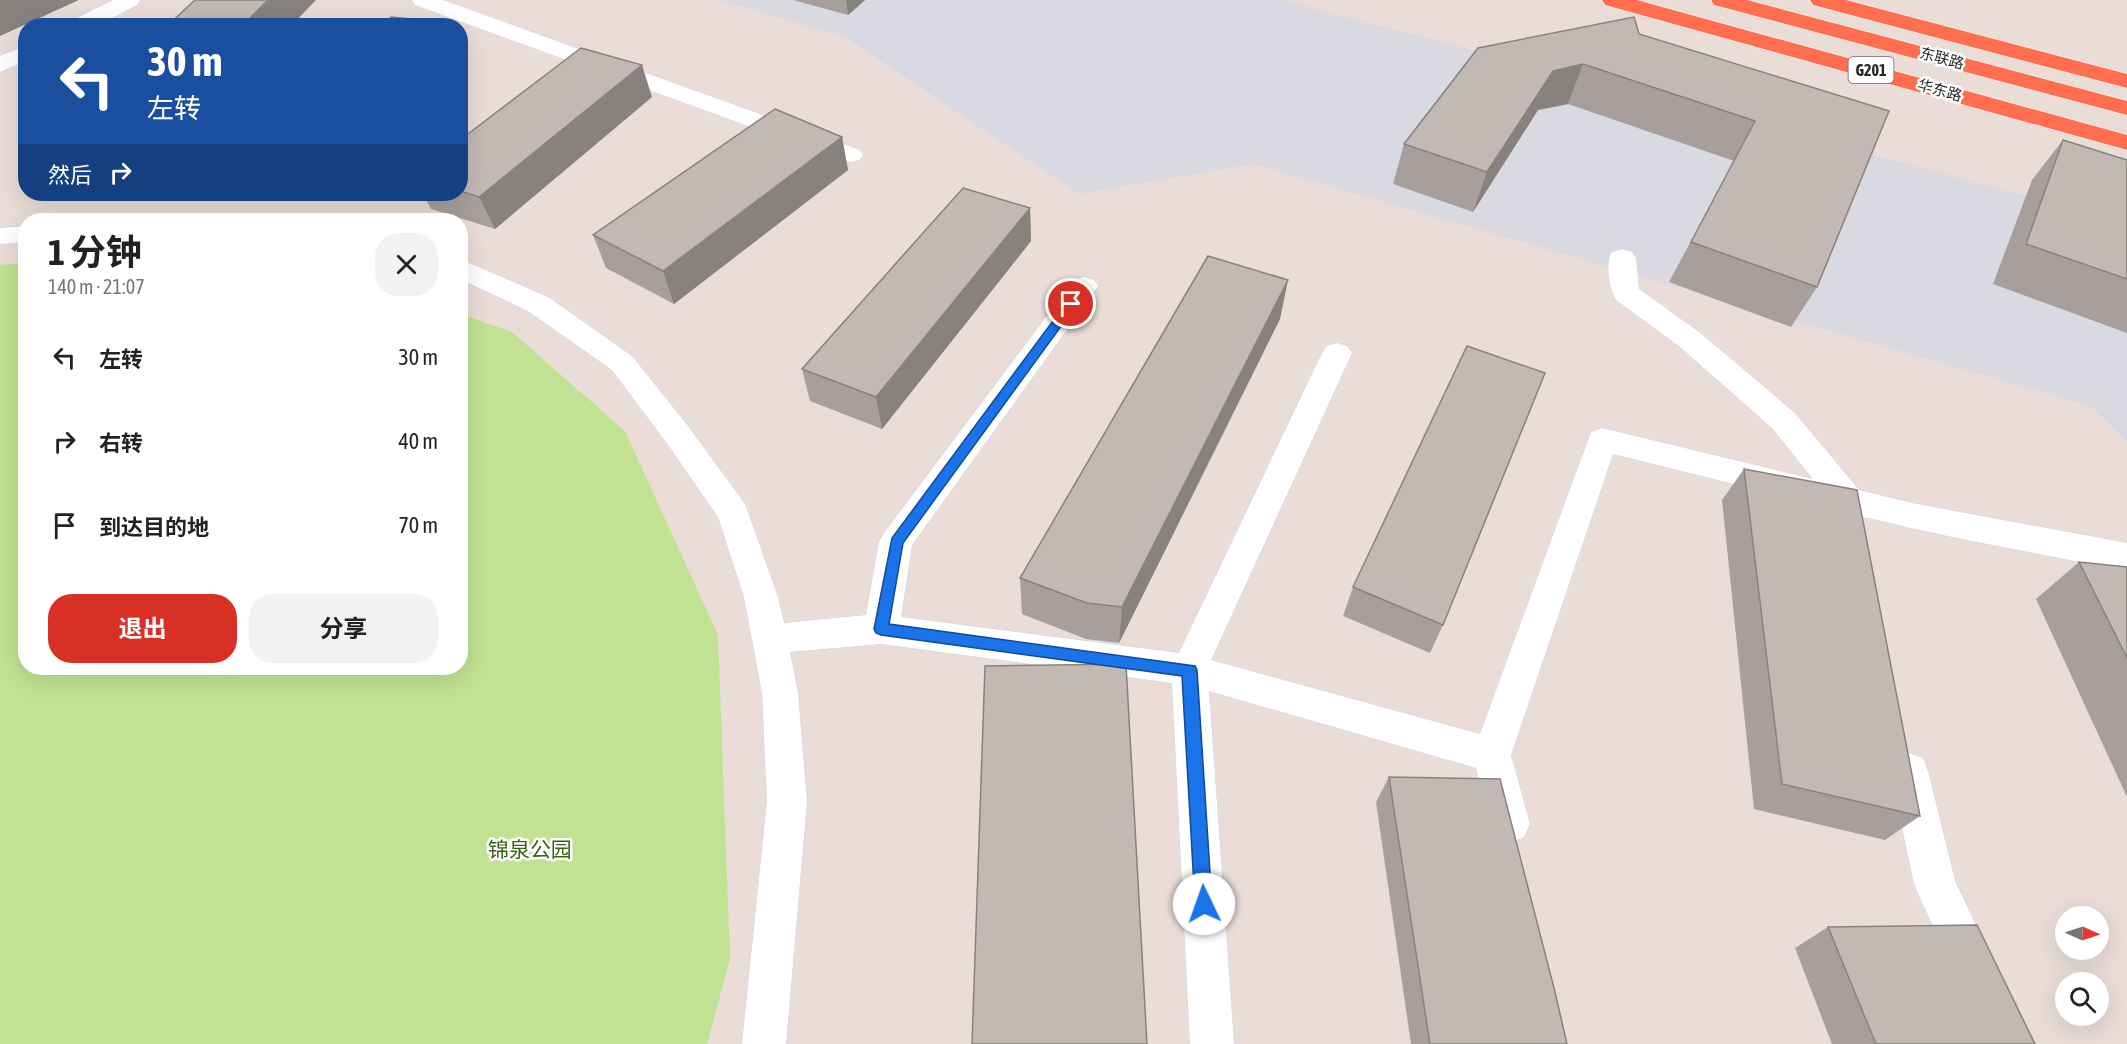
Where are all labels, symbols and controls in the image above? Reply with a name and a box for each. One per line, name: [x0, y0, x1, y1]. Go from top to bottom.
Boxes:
text: 30 m: [147, 37, 222, 85]
icon: left: [48, 42, 126, 120]
street label: 东联路: [1918, 44, 1966, 72]
road number: G201: [1848, 57, 1894, 83]
street label: 华东路: [1916, 76, 1964, 104]
text: 左转: [147, 93, 201, 124]
icon: right: [104, 156, 137, 189]
text: 然后: [48, 162, 92, 188]
text: 1 分钟: [48, 231, 142, 273]
button: close: [375, 233, 438, 296]
text: 140 m · 21:07: [48, 275, 145, 298]
pin: [1045, 278, 1096, 329]
icon: arrive: [1054, 287, 1087, 320]
icon: left: [48, 341, 81, 374]
text: 30 m: [398, 344, 438, 370]
text: 左转: [99, 346, 143, 372]
icon: right: [48, 425, 81, 458]
text: 40 m: [398, 428, 438, 454]
text: 右转: [99, 430, 143, 456]
icon: arrive: [48, 509, 81, 542]
text: 70 m: [398, 512, 438, 538]
text: 到达目的地: [99, 514, 209, 540]
button: 退出: [48, 594, 237, 663]
button: 分享: [249, 594, 438, 663]
park label: 锦泉公园: [488, 837, 572, 861]
position arrow: [1172, 872, 1236, 936]
north arrow: [2055, 906, 2109, 960]
map controls: [2055, 906, 2109, 1026]
button: search: [2055, 972, 2109, 1026]

